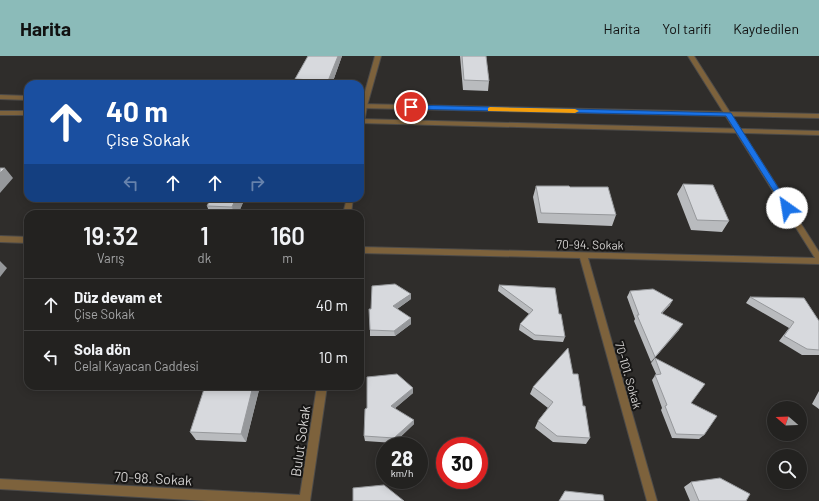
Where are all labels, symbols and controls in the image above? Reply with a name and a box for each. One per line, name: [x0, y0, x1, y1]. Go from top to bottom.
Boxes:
text: Harita: [20, 17, 71, 40]
text: Harita: [604, 20, 640, 37]
text: Yol tarifi: [662, 20, 711, 37]
text: Kaydedilen: [733, 20, 799, 37]
pin: [394, 90, 428, 124]
text: 40 m: [106, 94, 168, 128]
icon: ahead: [40, 96, 92, 148]
icon: arrive: [400, 96, 422, 118]
text: Çise Sokak: [106, 128, 190, 150]
icon: left: [120, 172, 142, 194]
icon: ahead: [162, 172, 184, 194]
icon: ahead: [204, 172, 226, 194]
icon: right: [246, 172, 268, 194]
position arrow: [766, 187, 808, 229]
text: 19:32: [83, 221, 139, 250]
text: 1: [200, 221, 209, 250]
text: 160: [270, 221, 305, 250]
street label: 70-94. Sokak: [556, 236, 624, 252]
text: Varış: [97, 250, 125, 266]
text: dk: [198, 250, 211, 266]
text: m: [282, 250, 293, 266]
text: Düz devam et: [74, 288, 162, 306]
icon: ahead: [40, 294, 62, 316]
text: 40 m: [316, 296, 348, 314]
text: Çise Sokak: [74, 306, 135, 322]
text: Sola dön: [74, 340, 131, 358]
street label: 70-101. Sokak: [613, 340, 645, 410]
icon: left: [40, 346, 62, 368]
text: 10 m: [319, 348, 348, 366]
text: Celal Kayacan Caddesi: [74, 358, 199, 374]
north arrow: [767, 401, 807, 441]
map controls: [767, 401, 807, 489]
street label: Bulut Sokak: [287, 404, 313, 478]
speed limit sign: 30: [436, 437, 488, 489]
text: 28: [391, 446, 413, 470]
button: search: [767, 449, 807, 489]
street label: 70-98. Sokak: [114, 467, 192, 489]
text: km/h: [391, 467, 413, 479]

